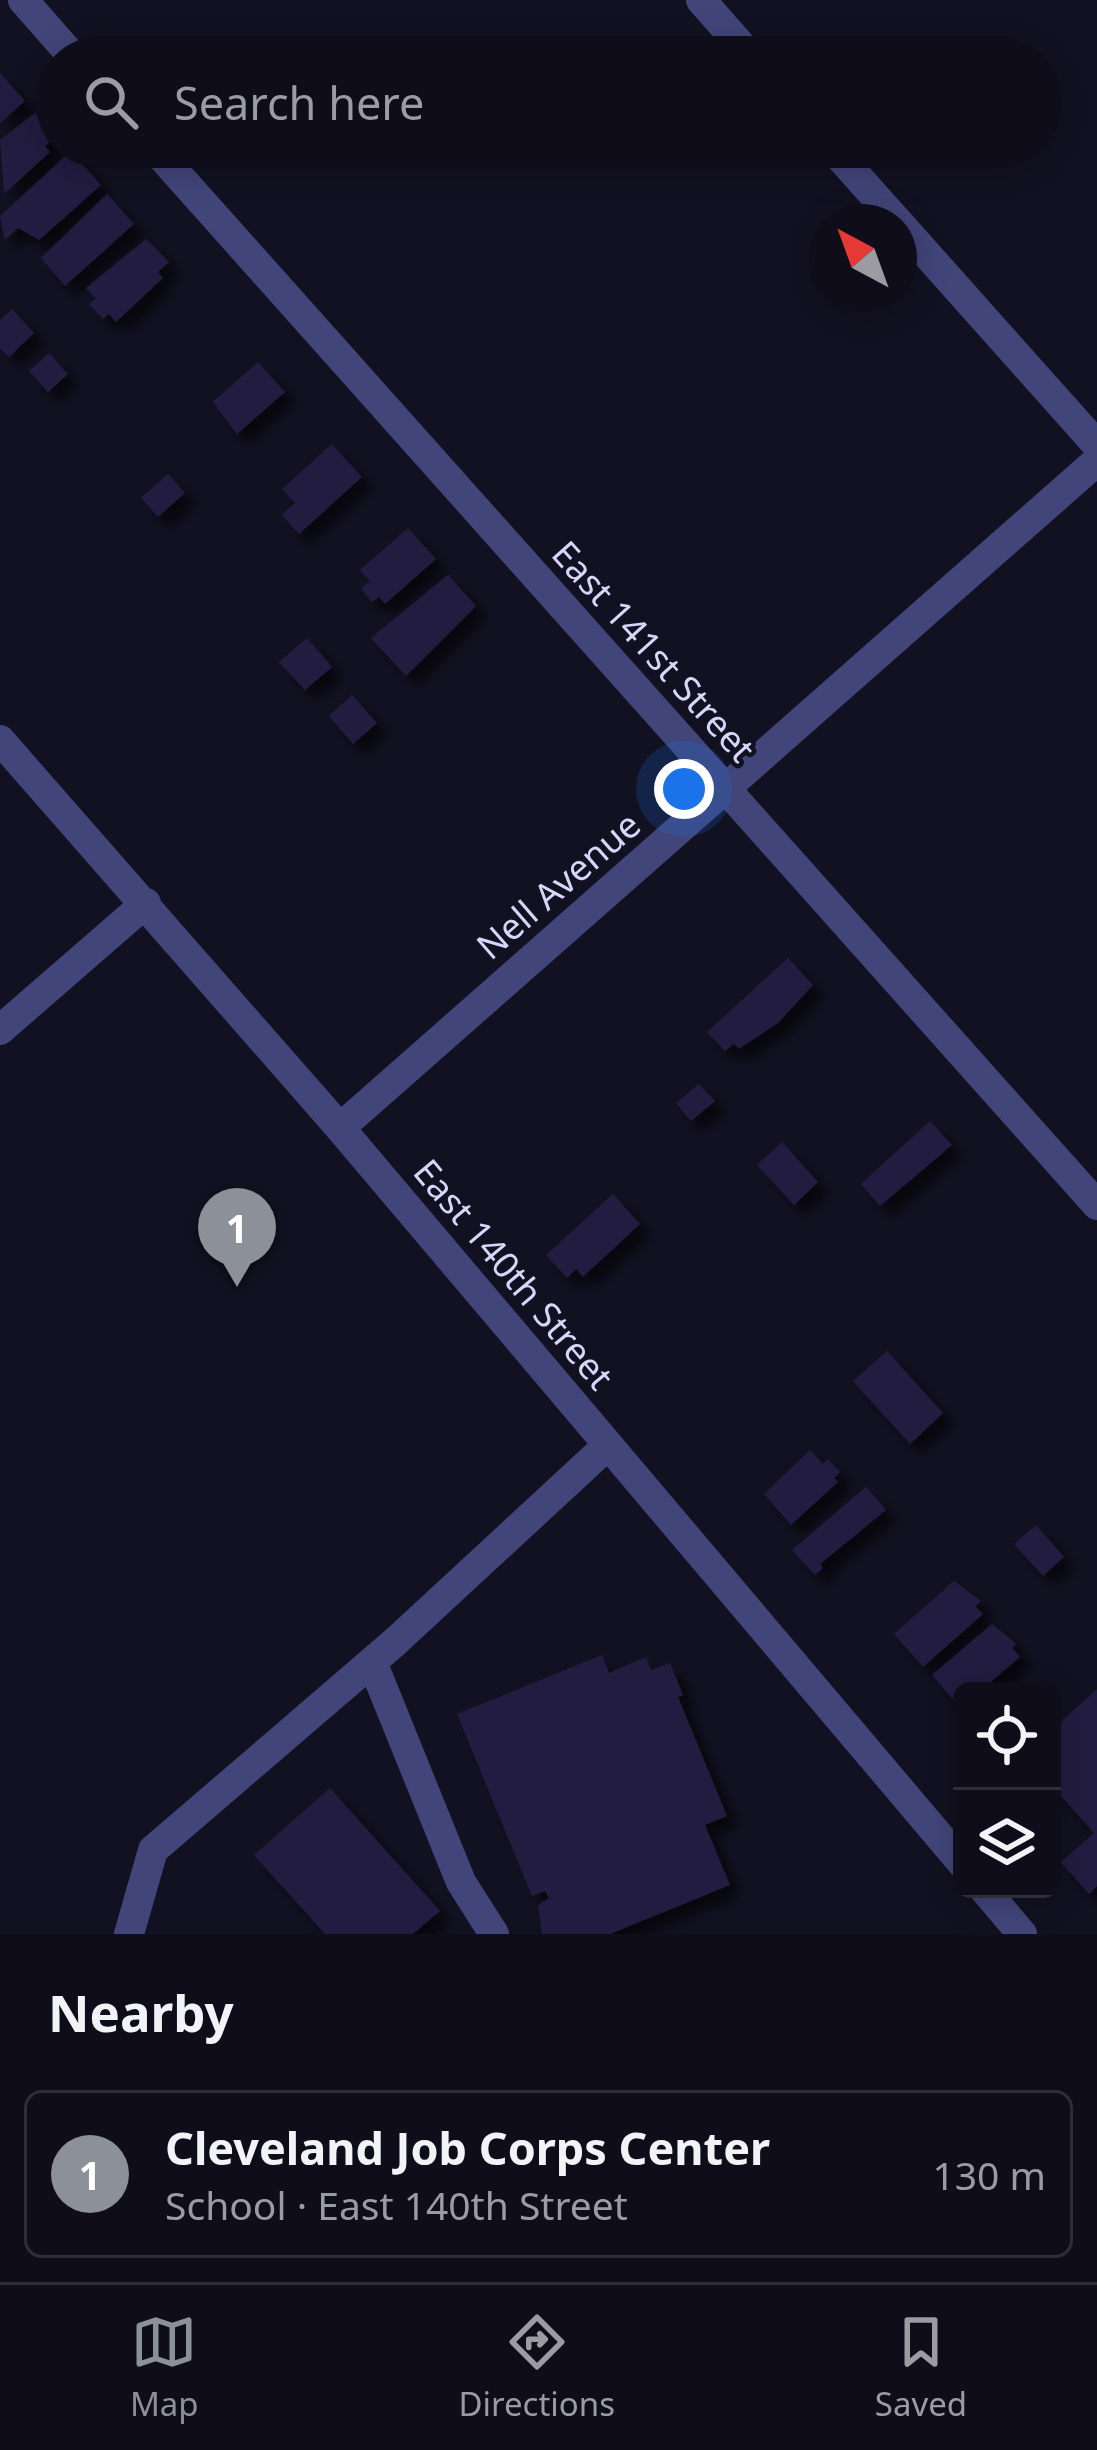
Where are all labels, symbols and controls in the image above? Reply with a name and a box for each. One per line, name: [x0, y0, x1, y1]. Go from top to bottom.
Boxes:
search box: [36, 36, 1061, 168]
icon: search: [78, 69, 144, 135]
text: Search here: [174, 72, 424, 133]
north arrow: [809, 204, 917, 312]
street label: East 141st Street: [542, 530, 766, 772]
your location: [654, 759, 714, 819]
street label: Nell Avenue: [466, 800, 650, 970]
street label: East 140th Street: [403, 1148, 625, 1400]
pin: 1: [198, 1188, 276, 1287]
map controls: [953, 1682, 1061, 1898]
button: locate: [953, 1682, 1061, 1790]
button: layers: [953, 1790, 1061, 1898]
text: Nearby: [48, 1977, 234, 2047]
text: Cleveland Job Corps Center: [165, 2117, 770, 2178]
text: 1: [79, 2148, 101, 2201]
text: 130 m: [932, 2148, 1046, 2201]
text: School · East 140th Street: [165, 2178, 628, 2231]
tab: Map: [130, 2309, 199, 2426]
tab: Directions: [458, 2309, 615, 2426]
tab: Saved: [875, 2309, 967, 2426]

